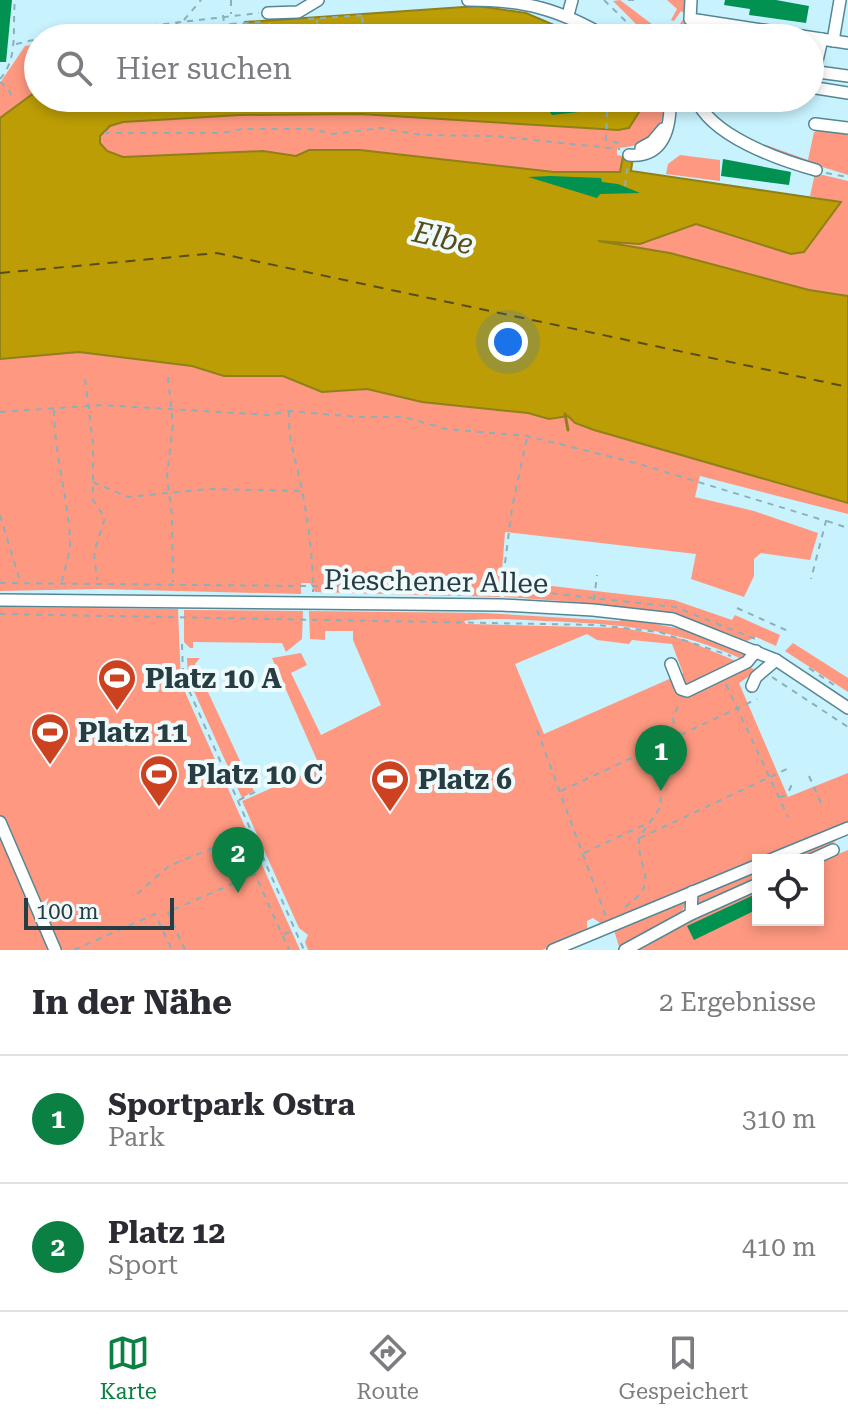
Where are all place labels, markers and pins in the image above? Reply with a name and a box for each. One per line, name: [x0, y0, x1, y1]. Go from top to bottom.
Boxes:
sports icon: Platz 10 A: [96, 657, 138, 712]
place label: Platz 10 A: [145, 662, 282, 695]
sports icon: Platz 11: [29, 711, 71, 766]
place label: Platz 11: [78, 716, 188, 749]
pin: 1: [635, 725, 687, 791]
sports icon: Platz 10 C: [138, 753, 180, 808]
place label: Platz 10 C: [187, 758, 323, 791]
sports icon: Platz 6: [369, 758, 411, 813]
place label: Platz 6: [418, 763, 512, 796]
pin: 2: [212, 827, 264, 893]

